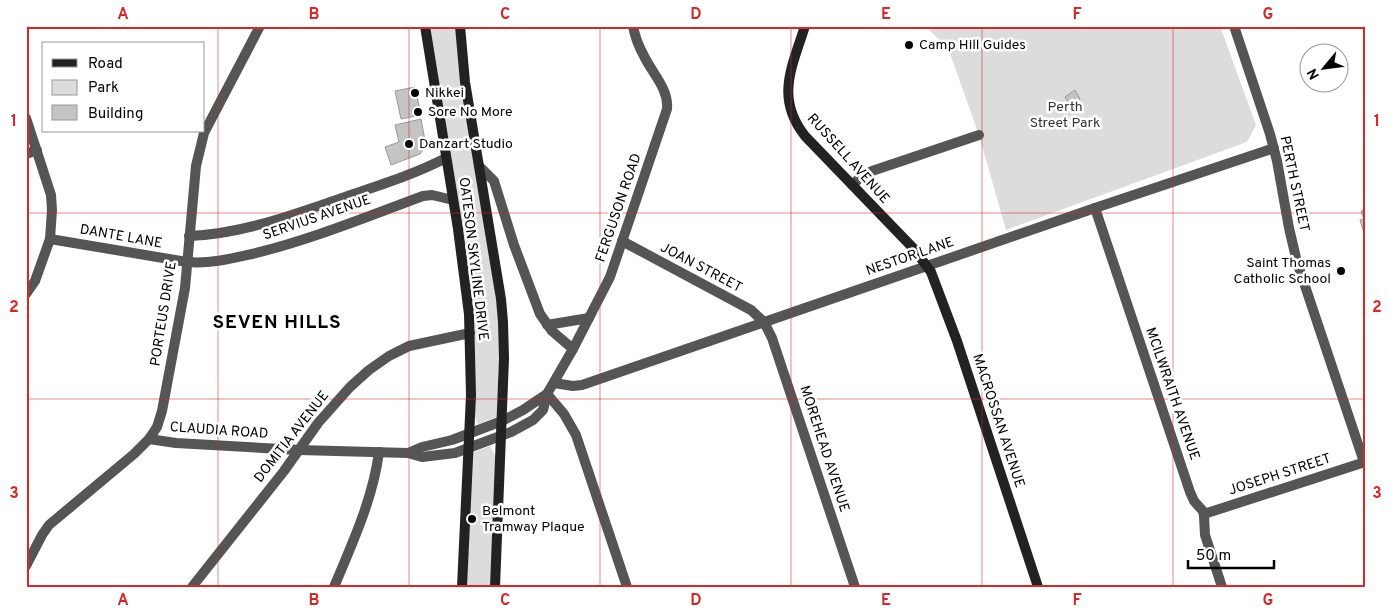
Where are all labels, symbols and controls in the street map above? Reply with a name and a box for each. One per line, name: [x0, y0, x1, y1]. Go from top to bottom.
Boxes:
text: A: [117, 5, 129, 25]
text: B: [308, 5, 320, 25]
text: C: [500, 5, 510, 25]
text: D: [690, 5, 702, 25]
text: E: [881, 5, 891, 25]
text: F: [1072, 5, 1082, 25]
text: G: [1263, 5, 1273, 25]
place label: Camp Hill Guides: [919, 37, 1026, 54]
marker: Camp Hill Guides: [903, 39, 915, 51]
legend: [42, 42, 205, 132]
north arrow: [1298, 42, 1348, 92]
text: Road: [88, 55, 123, 74]
text: N: [1304, 65, 1324, 82]
text: Park: [88, 79, 119, 98]
place label: Nikkei: [425, 85, 464, 102]
marker: Nikkei: [409, 87, 421, 99]
park label: Perth Street Park: [1030, 99, 1100, 132]
place label: Sore No More: [428, 104, 513, 121]
text: Building: [88, 105, 143, 124]
marker: Sore No More: [412, 106, 424, 118]
street label: RUSSELL AVENUE: [803, 110, 893, 208]
text: 1: [11, 112, 17, 132]
text: 1: [1374, 112, 1380, 132]
street label: PERTH STREET: [1276, 134, 1312, 234]
place label: Danzart Studio: [419, 136, 513, 153]
marker: Danzart Studio: [403, 138, 415, 150]
street label: FERGUSON ROAD: [592, 151, 646, 265]
street label: OATESON SKYLINE DRIVE: [455, 176, 491, 342]
street label: SERVIUS AVENUE: [261, 192, 373, 244]
street label: DANTE LANE: [78, 221, 164, 253]
street label: NESTOR LANE: [864, 234, 956, 280]
street label: JOAN STREET: [657, 239, 745, 297]
place label: Saint Thomas Catholic School: [1234, 255, 1331, 288]
street label: PORTEUS DRIVE: [147, 260, 181, 368]
marker: Saint Thomas Catholic School: [1335, 265, 1347, 277]
text: 2: [9, 298, 19, 318]
text: 2: [1372, 298, 1382, 318]
district label: SEVEN HILLS: [212, 311, 342, 335]
street label: MCILWRAITH AVENUE: [1141, 325, 1203, 463]
street label: MACROSSAN AVENUE: [968, 352, 1028, 490]
street label: MOREHEAD AVENUE: [796, 384, 852, 514]
street label: DOMITIA AVENUE: [251, 388, 333, 486]
street label: CLAUDIA ROAD: [169, 419, 269, 443]
street label: JOSEPH STREET: [1227, 450, 1333, 500]
text: 3: [9, 484, 19, 504]
text: 3: [1372, 484, 1382, 504]
place label: Belmont Tramway Plaque: [482, 503, 585, 536]
marker: Belmont Tramway Plaque: [466, 513, 478, 525]
scale bar: [1188, 538, 1275, 570]
text: 50 m: [1196, 547, 1231, 566]
text: A: [117, 591, 129, 611]
text: B: [308, 591, 320, 611]
text: C: [500, 591, 510, 611]
text: D: [690, 591, 702, 611]
text: E: [881, 591, 891, 611]
text: F: [1072, 591, 1082, 611]
text: G: [1263, 591, 1273, 611]

